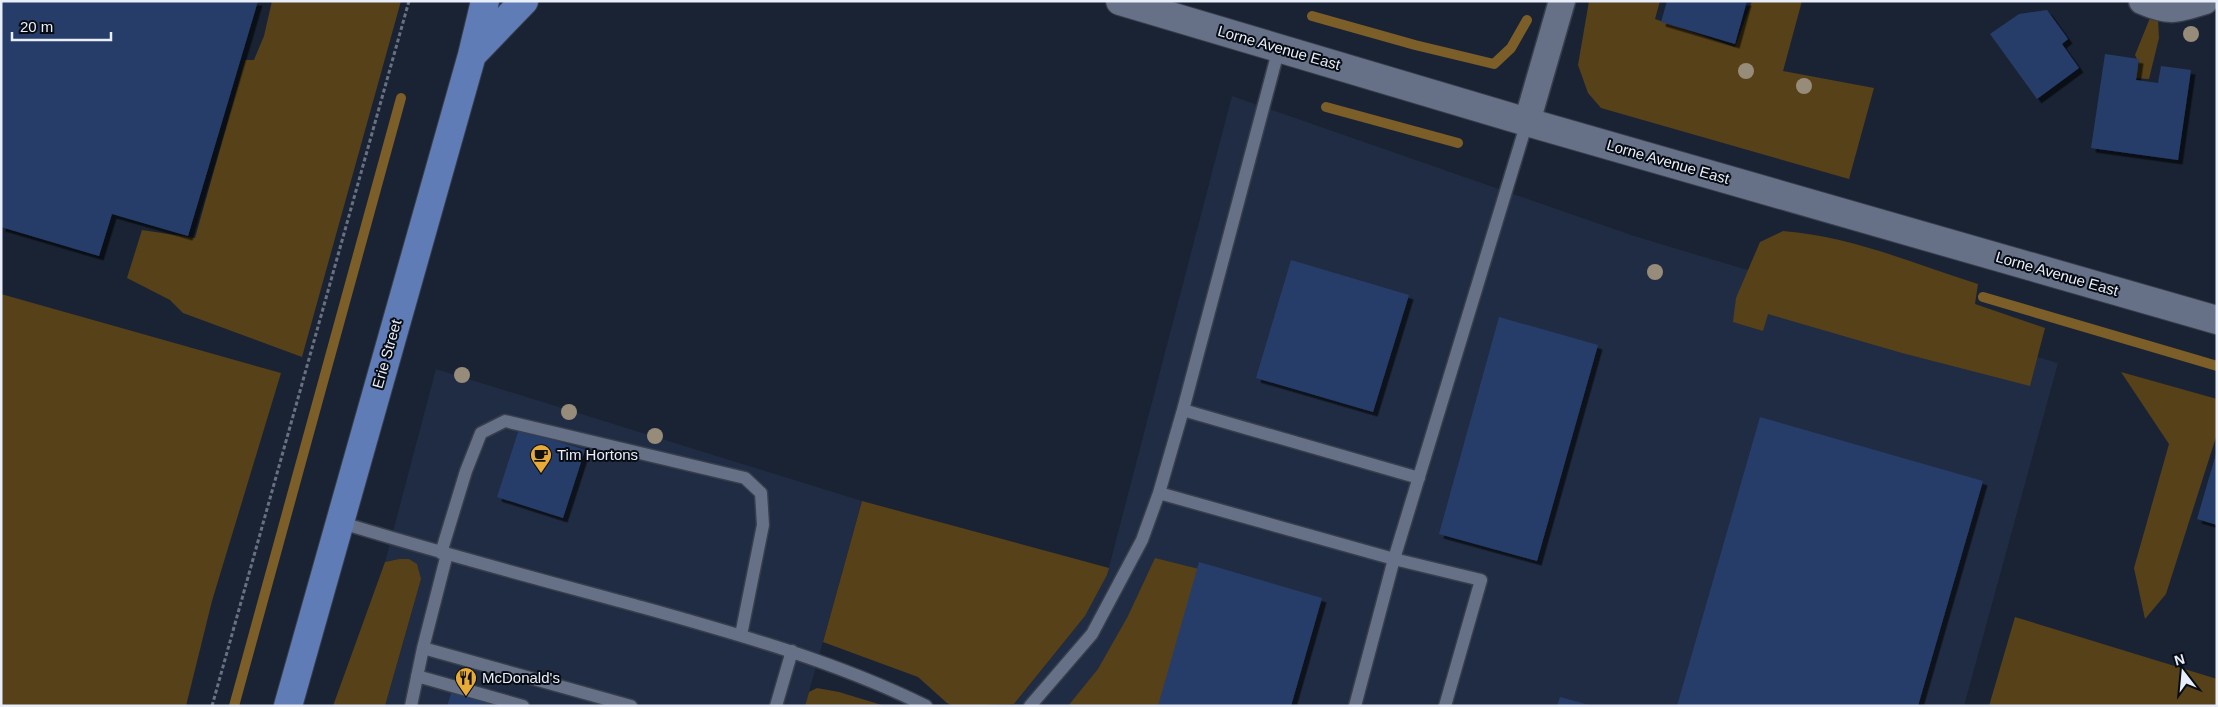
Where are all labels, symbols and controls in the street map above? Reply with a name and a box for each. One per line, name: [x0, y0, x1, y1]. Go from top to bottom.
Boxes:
scale bar: [12, 10, 111, 42]
text: 20 m: [20, 18, 53, 35]
street label: Lorne Avenue East: [1216, 22, 1343, 73]
street label: Lorne Avenue East: [1605, 136, 1732, 187]
street label: Lorne Avenue East: [1994, 248, 2121, 299]
street label: Erie Street: [369, 317, 405, 390]
cafe icon: Tim Hortons: [529, 443, 553, 474]
place label: Tim Hortons: [557, 446, 638, 463]
north arrow: [2158, 647, 2208, 697]
text: N: [2172, 650, 2186, 669]
restaurant icon: McDonald's: [454, 666, 478, 697]
place label: McDonald's: [482, 669, 560, 686]

